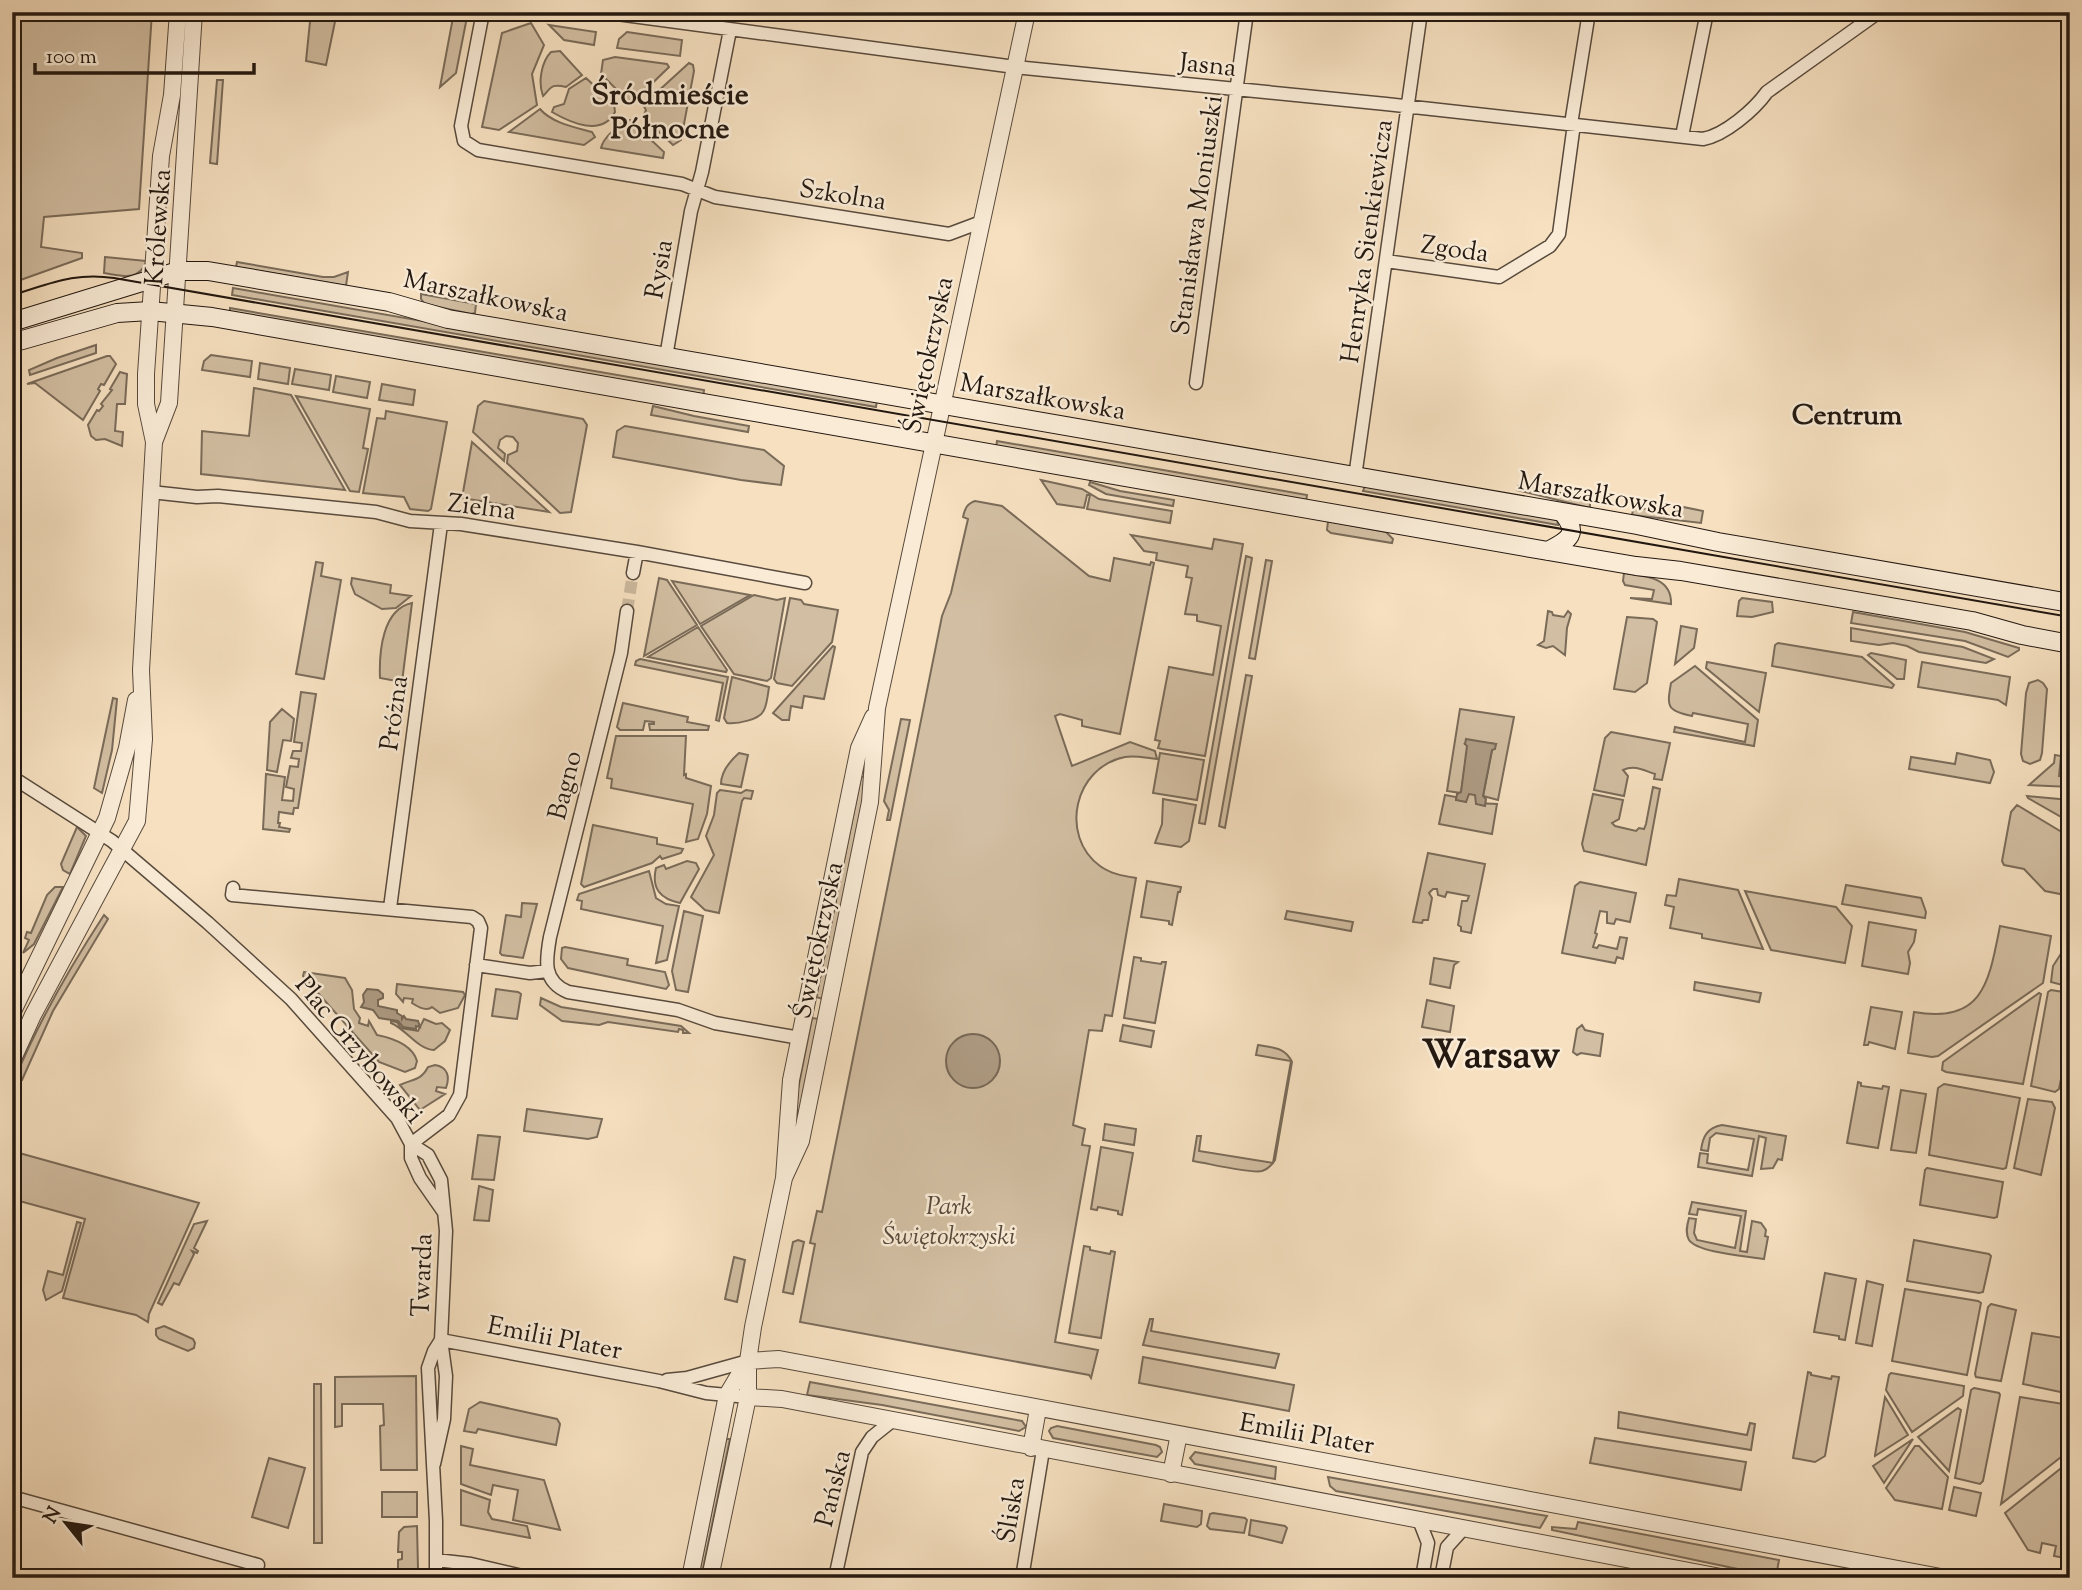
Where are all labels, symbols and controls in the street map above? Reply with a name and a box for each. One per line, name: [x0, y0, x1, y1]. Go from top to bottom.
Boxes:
scale bar: [35, 32, 254, 76]
text: 100 m: [46, 43, 97, 73]
street label: Jasna: [1175, 45, 1238, 88]
district label: Śródmieście Północne: [591, 74, 749, 152]
street label: Stanisława Moniuszki: [1163, 93, 1234, 338]
street label: Henryka Sienkiewicza: [1333, 117, 1404, 366]
street label: Królewska: [137, 168, 182, 287]
street label: Szkolna: [796, 171, 889, 222]
street label: Zgoda: [1418, 227, 1491, 274]
street label: Rysia: [637, 237, 684, 302]
street label: Marszałkowska: [400, 262, 571, 333]
street label: Świętokrzyska: [895, 274, 964, 437]
street label: Marszałkowska: [957, 366, 1128, 431]
district label: Centrum: [1792, 397, 1903, 437]
street label: Marszałkowska: [1515, 464, 1686, 529]
street label: Zielna: [445, 486, 518, 531]
street label: Próżna: [372, 673, 419, 753]
street label: Bagno: [540, 747, 593, 824]
street label: Świętokrzyska: [785, 859, 854, 1022]
street label: Plac Grzybowski: [285, 969, 431, 1133]
district label: Warsaw: [1422, 1029, 1560, 1086]
park label: Park Świętokrzyski: [883, 1189, 1015, 1256]
street label: Twarda: [404, 1233, 443, 1317]
street label: Emilii Plater: [484, 1308, 625, 1371]
street label: Emilii Plater: [1236, 1405, 1377, 1466]
street label: Pańska: [807, 1446, 862, 1531]
street label: Śliska: [989, 1475, 1036, 1546]
north arrow: [32, 1488, 102, 1558]
text: N: [38, 1502, 69, 1529]

